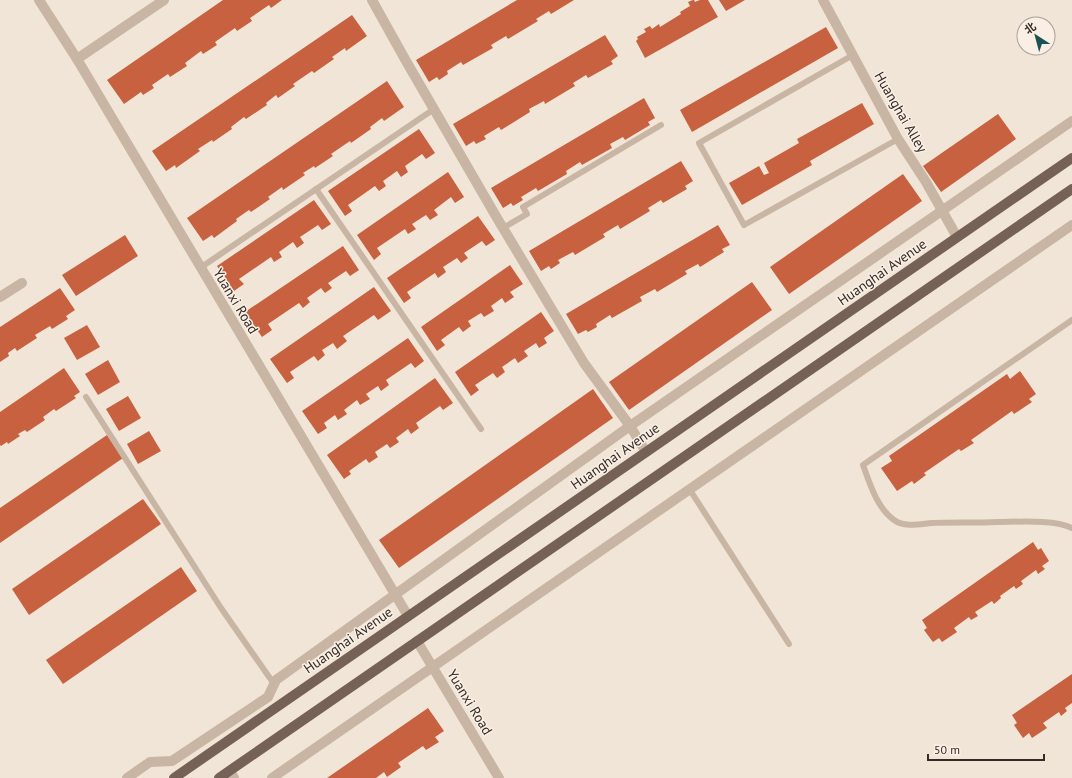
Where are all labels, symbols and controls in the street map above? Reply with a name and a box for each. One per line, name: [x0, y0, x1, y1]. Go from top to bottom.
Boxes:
north arrow: [1016, 16, 1056, 56]
text: 北: [1022, 19, 1039, 37]
street label: Huanghai Alley: [871, 68, 932, 156]
street label: Huanghai Avenue: [834, 235, 930, 309]
street label: Yuanxi Road: [209, 265, 263, 337]
street label: Huanghai Avenue: [567, 419, 663, 493]
street label: Huanghai Avenue: [300, 603, 396, 677]
street label: Yuanxi Road: [443, 666, 497, 738]
scale bar: [928, 736, 1044, 762]
text: 50 m: [934, 742, 960, 757]

